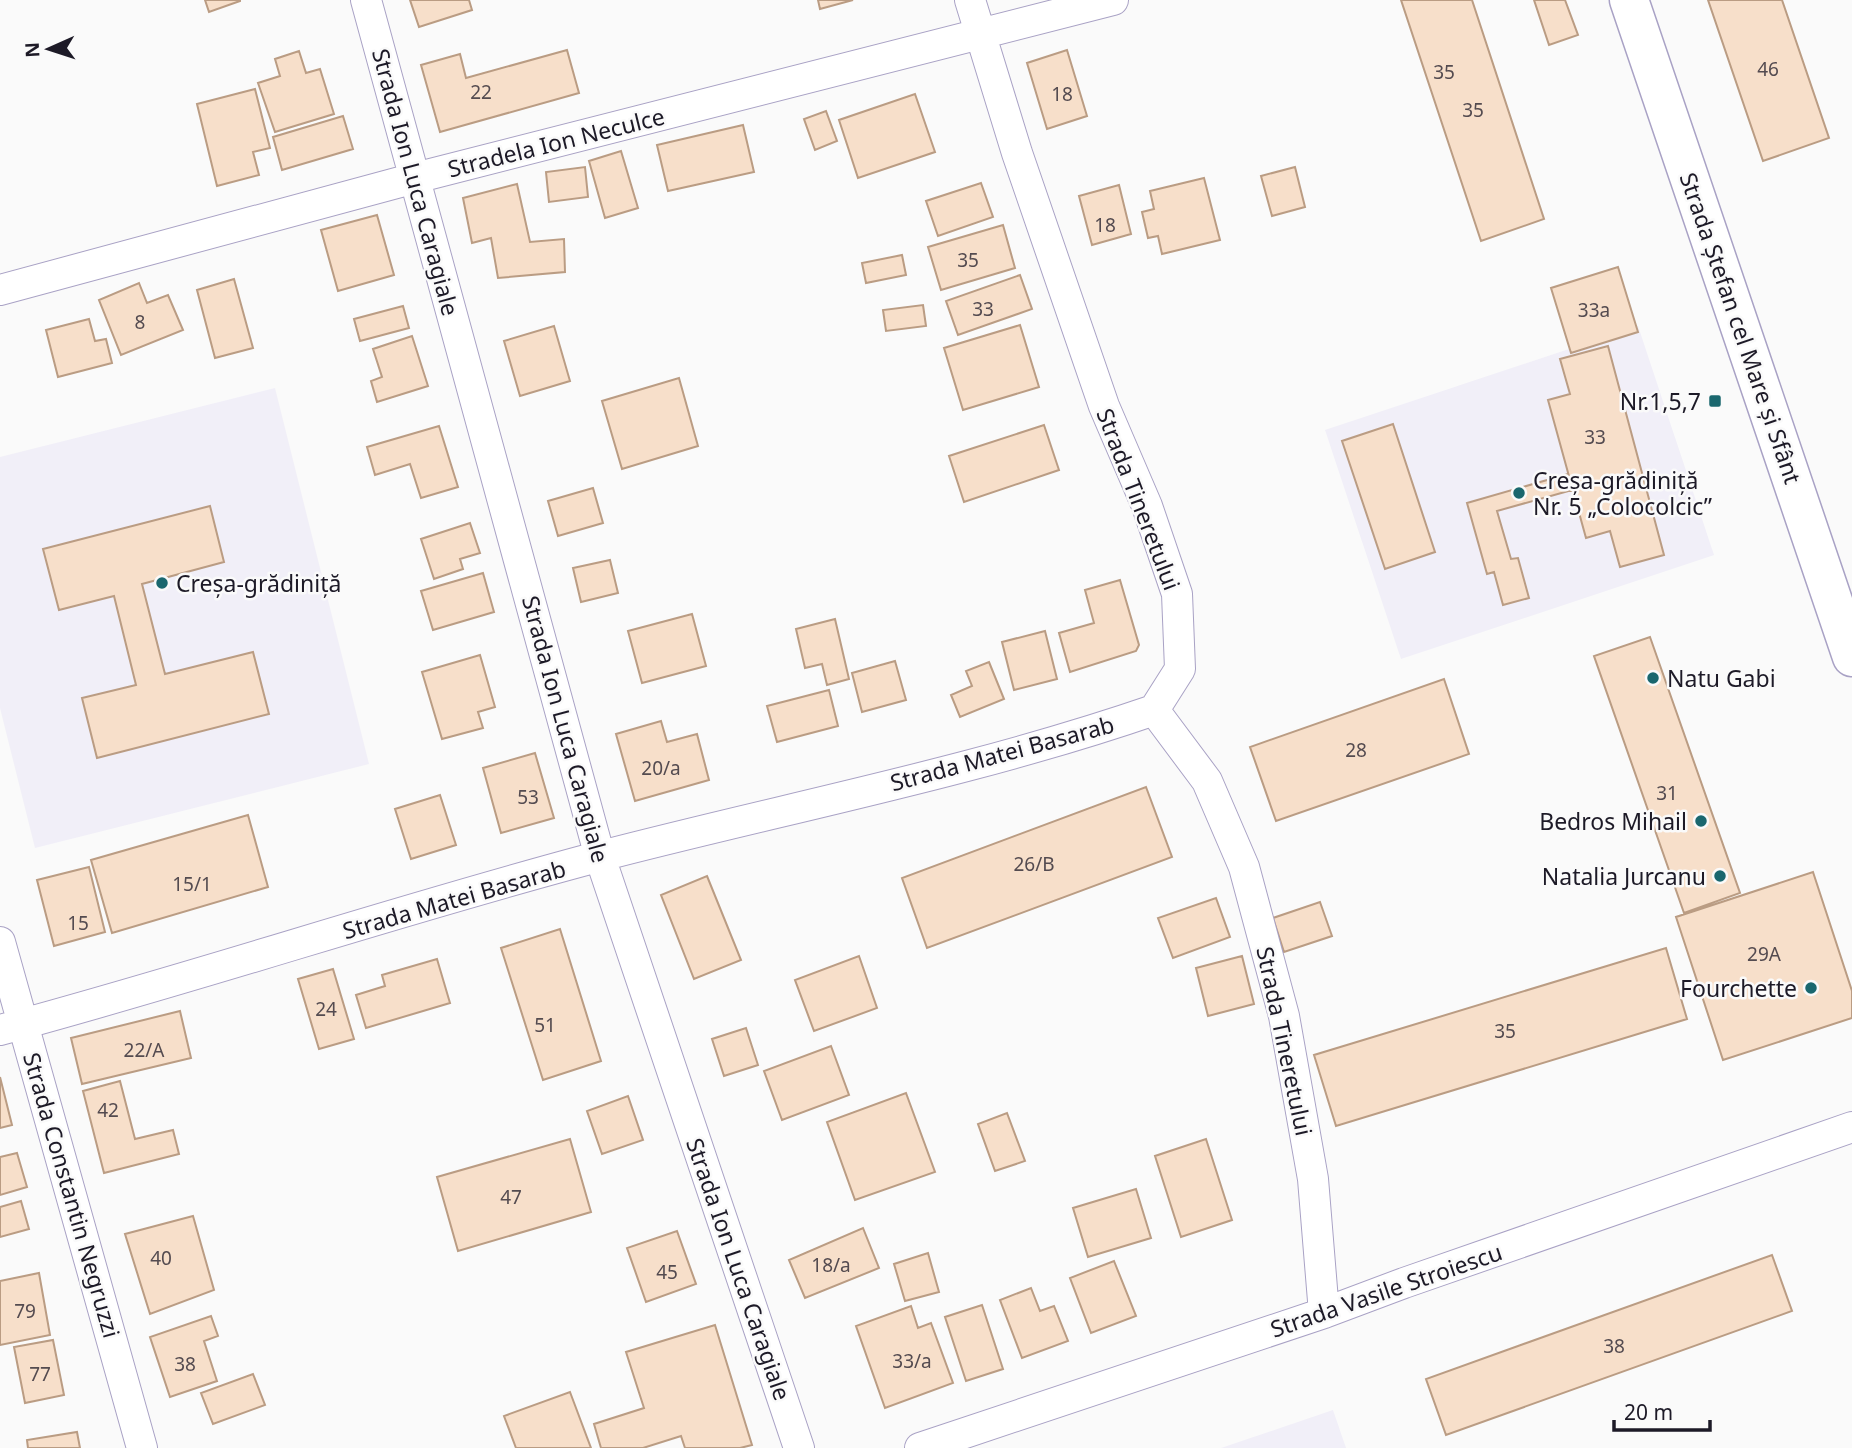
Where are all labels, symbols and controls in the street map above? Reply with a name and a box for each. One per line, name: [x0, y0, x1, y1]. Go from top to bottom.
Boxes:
north arrow: [14, 14, 84, 84]
text: N: [19, 41, 45, 58]
street label: Strada Ion Luca Caragiale: [365, 45, 467, 319]
house number: 46: [1757, 56, 1779, 82]
house number: 35: [1433, 59, 1455, 85]
house number: 22: [470, 79, 492, 105]
house number: 18: [1051, 81, 1073, 107]
house number: 35: [1462, 97, 1484, 123]
street label: Stradela Ion Neculce: [444, 100, 668, 184]
street label: Strada Ștefan cel Mare și Sfânt: [1673, 168, 1809, 488]
house number: 18: [1094, 212, 1116, 238]
house number: 35: [957, 247, 979, 273]
house number: 33: [972, 296, 994, 322]
house number: 33a: [1578, 297, 1610, 323]
house number: 8: [135, 309, 145, 335]
place label: Nr.1,5,7: [1620, 385, 1701, 417]
marker: Nr.1,5,7: [1707, 393, 1723, 409]
street label: Strada Tineretului: [1090, 403, 1188, 595]
house number: 33: [1584, 424, 1606, 450]
place label: Creșa-grădiniță Nr. 5 „Colocolcic”: [1533, 464, 1712, 522]
marker: Creșa-grădiniță Nr. 5 „Colocolcic”: [1511, 485, 1527, 501]
place label: Creșa-grădiniță: [176, 567, 341, 599]
marker: Creșa-grădiniță: [154, 575, 170, 591]
street label: Strada Ion Luca Caragiale: [515, 592, 617, 866]
place label: Natu Gabi: [1667, 662, 1776, 694]
marker: Natu Gabi: [1645, 670, 1661, 686]
street label: Strada Matei Basarab: [886, 708, 1118, 798]
house number: 28: [1345, 737, 1367, 763]
house number: 20/a: [641, 755, 681, 781]
house number: 31: [1656, 780, 1678, 806]
house number: 53: [517, 784, 539, 810]
place label: Bedros Mihail: [1539, 805, 1687, 837]
marker: Bedros Mihail: [1693, 813, 1709, 829]
house number: 26/B: [1013, 851, 1055, 877]
street label: Strada Matei Basarab: [339, 852, 569, 946]
place label: Natalia Jurcanu: [1542, 860, 1706, 892]
marker: Natalia Jurcanu: [1712, 868, 1728, 884]
house number: 15/1: [172, 871, 212, 897]
house number: 15: [67, 910, 89, 936]
house number: 29A: [1747, 941, 1782, 967]
street label: Strada Tineretului: [1249, 944, 1321, 1138]
place label: Fourchette: [1680, 972, 1797, 1004]
marker: Fourchette: [1803, 980, 1819, 996]
house number: 24: [315, 996, 337, 1022]
house number: 51: [534, 1012, 556, 1038]
house number: 35: [1494, 1018, 1516, 1044]
house number: 22/A: [124, 1037, 165, 1063]
street label: Strada Constantin Negruzzi: [16, 1049, 128, 1341]
house number: 42: [97, 1097, 119, 1123]
street label: Strada Ion Luca Caragiale: [679, 1134, 799, 1404]
house number: 47: [500, 1184, 522, 1210]
street label: Strada Vasile Stroiescu: [1266, 1235, 1506, 1345]
house number: 40: [150, 1245, 172, 1271]
house number: 18/a: [811, 1252, 851, 1278]
house number: 45: [656, 1259, 678, 1285]
house number: 79: [14, 1298, 36, 1324]
house number: 38: [1603, 1333, 1625, 1359]
house number: 33/a: [892, 1348, 932, 1374]
house number: 38: [174, 1351, 196, 1377]
house number: 77: [29, 1361, 51, 1387]
scale bar: [1614, 1388, 1710, 1432]
text: 20 m: [1624, 1398, 1673, 1426]

